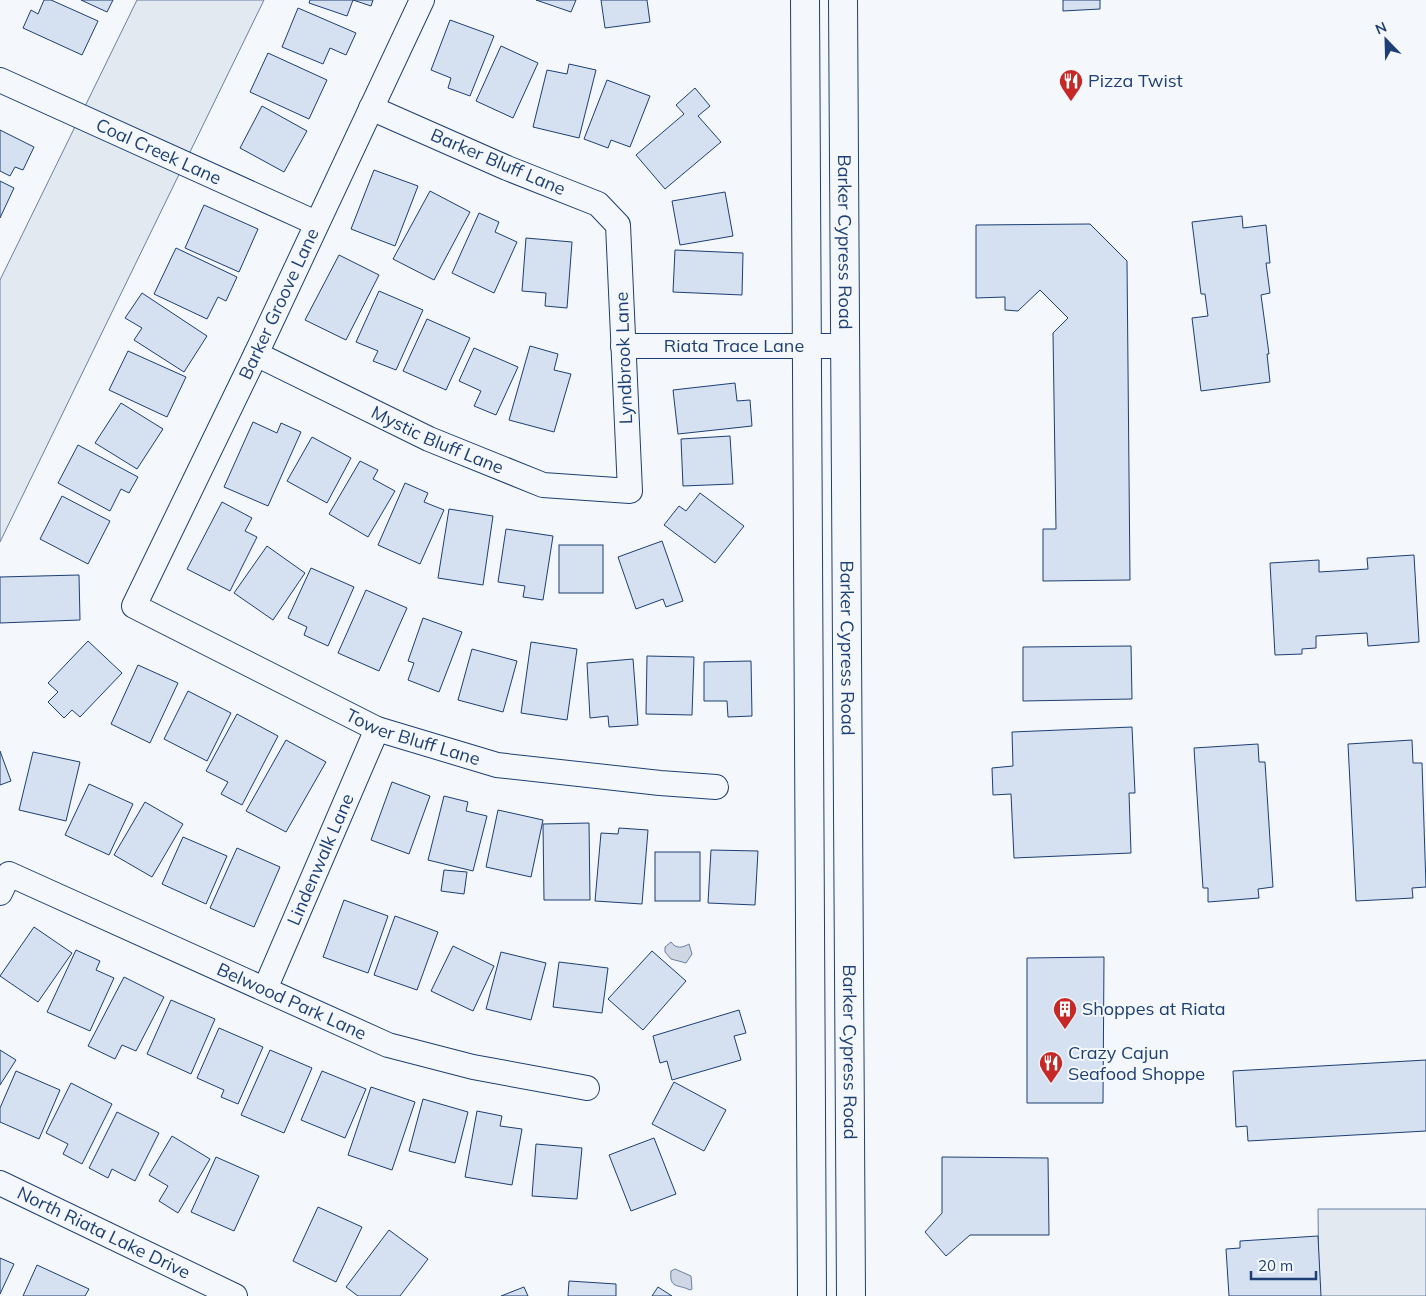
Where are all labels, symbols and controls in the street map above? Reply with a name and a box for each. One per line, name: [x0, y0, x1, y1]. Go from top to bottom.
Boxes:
north arrow: [1361, 15, 1411, 65]
text: N: [1373, 18, 1389, 38]
restaurant icon: Pizza Twist: [1058, 68, 1084, 102]
place label: Pizza Twist: [1088, 69, 1183, 92]
street label: Coal Creek Lane: [92, 113, 225, 190]
street label: Barker Bluff Lane: [427, 123, 569, 200]
street label: Barker Cypress Road: [833, 154, 857, 330]
street label: Barker Groove Lane: [233, 224, 324, 383]
street label: Lyndbrook Lane: [610, 291, 637, 425]
street label: Riata Trace Lane: [664, 334, 804, 357]
street label: Mystic Bluff Lane: [368, 400, 507, 479]
street label: Barker Cypress Road: [835, 560, 860, 736]
street label: Tower Bluff Lane: [342, 703, 483, 770]
street label: Lindenwalk Lane: [282, 790, 359, 929]
street label: Belwood Park Lane: [213, 957, 370, 1045]
street label: Barker Cypress Road: [838, 964, 862, 1140]
building icon: Shoppes at Riata: [1052, 996, 1078, 1030]
place label: Shoppes at Riata: [1082, 997, 1226, 1020]
place label: Crazy Cajun Seafood Shoppe: [1068, 1041, 1205, 1085]
restaurant icon: Crazy Cajun Seafood Shoppe: [1038, 1050, 1064, 1084]
street label: North Riata Lake Drive: [14, 1181, 194, 1284]
scale bar: [1251, 1248, 1316, 1280]
text: 20 m: [1258, 1256, 1293, 1275]

